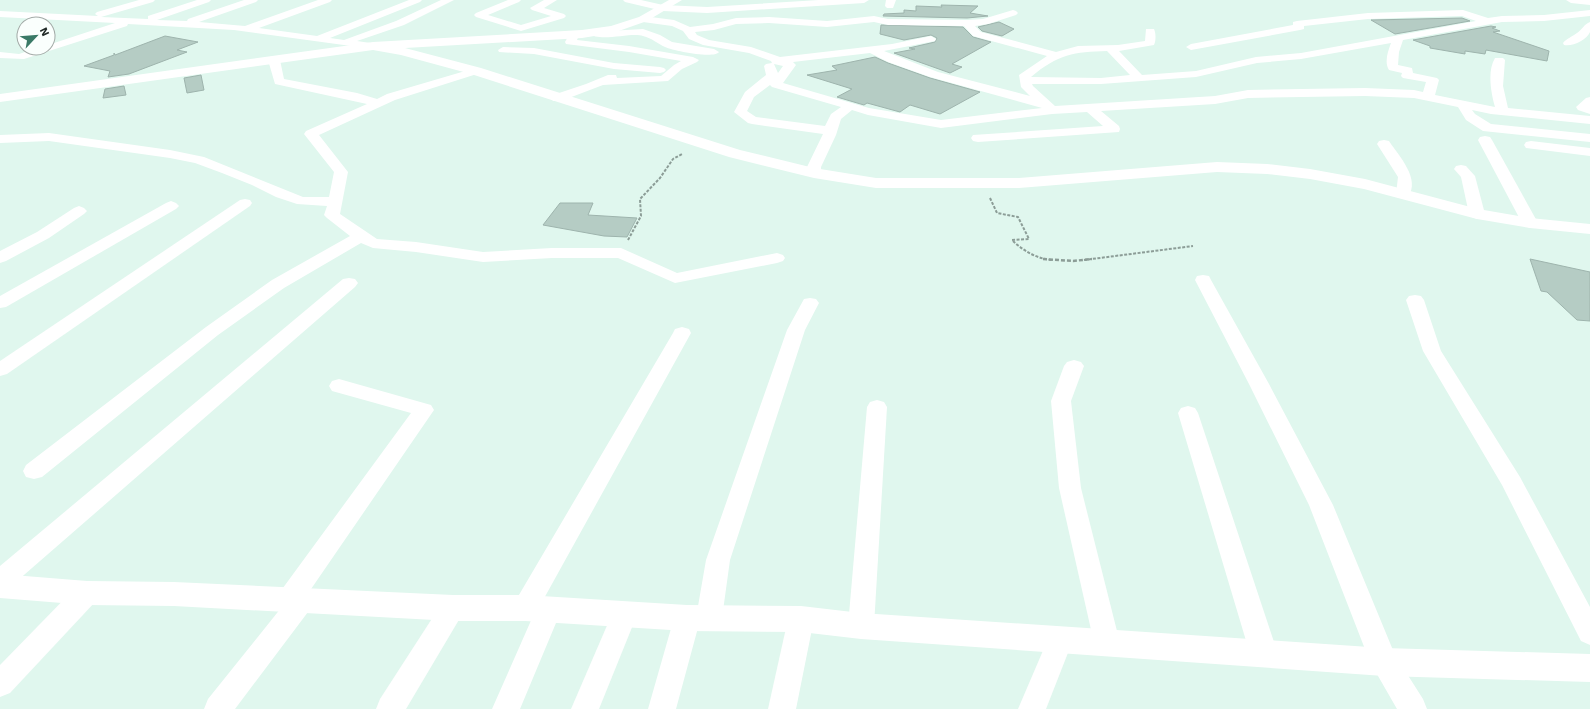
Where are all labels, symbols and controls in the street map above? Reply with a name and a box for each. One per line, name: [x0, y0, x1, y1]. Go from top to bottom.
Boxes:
north arrow: [16, 16, 56, 56]
text: N: [37, 25, 52, 38]

